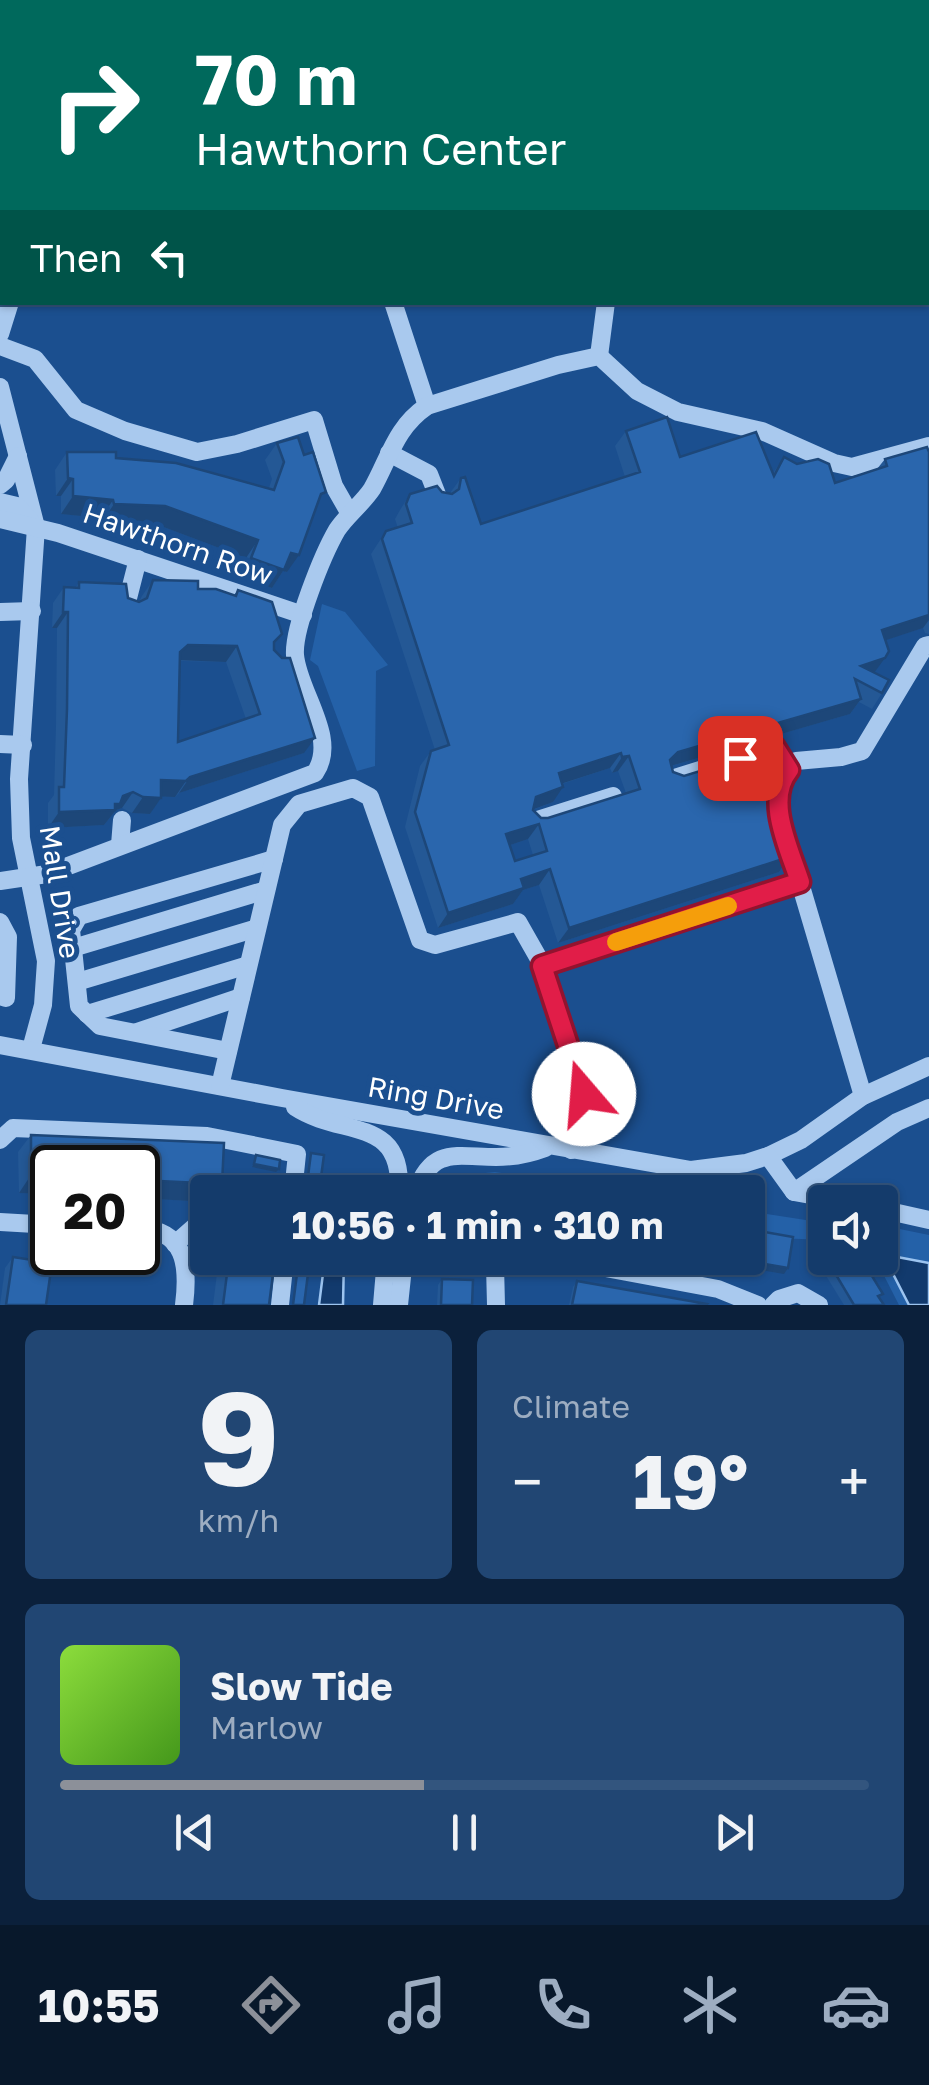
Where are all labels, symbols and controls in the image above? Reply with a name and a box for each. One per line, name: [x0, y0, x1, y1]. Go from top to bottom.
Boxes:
text: 70 m: [195, 36, 357, 120]
icon: right: [30, 40, 160, 170]
text: Hawthorn Center: [195, 121, 566, 175]
icon: left: [142, 230, 197, 285]
text: Then: [30, 235, 122, 280]
street label: Hawthorn Row: [79, 496, 277, 591]
pin: [698, 716, 783, 801]
icon: arrive: [713, 731, 768, 786]
street label: Mall Drive: [34, 823, 87, 961]
position arrow: [532, 1042, 636, 1146]
street label: Ring Drive: [366, 1069, 507, 1126]
speed limit sign: 20: [30, 1145, 160, 1275]
map controls: [808, 1185, 898, 1275]
button: sound: [808, 1185, 898, 1275]
text: 10:56 · 1 min · 310 m: [292, 1202, 663, 1247]
text: 9: [197, 1358, 280, 1514]
text: Climate: [512, 1387, 630, 1425]
text: 19°: [633, 1435, 748, 1526]
text: −: [512, 1448, 542, 1514]
text: +: [839, 1448, 869, 1514]
text: km/h: [198, 1501, 279, 1539]
text: Slow Tide: [210, 1663, 393, 1708]
text: Marlow: [210, 1708, 323, 1746]
icon: previous: [167, 1805, 222, 1860]
icon: pause: [437, 1805, 492, 1860]
icon: next: [707, 1805, 762, 1860]
icon: directions: [236, 1970, 306, 2040]
icon: music: [382, 1970, 452, 2040]
icon: phone: [528, 1970, 598, 2040]
icon: climate: [675, 1970, 745, 2040]
icon: car: [821, 1970, 891, 2040]
text: 10:55: [38, 1978, 160, 2032]

